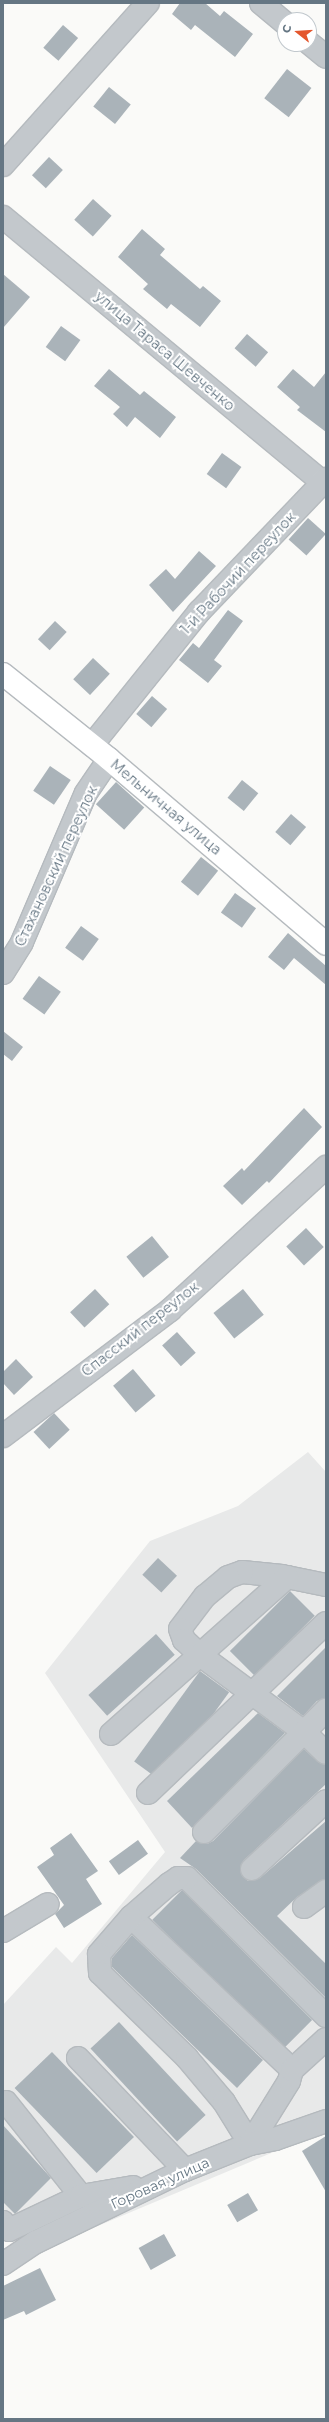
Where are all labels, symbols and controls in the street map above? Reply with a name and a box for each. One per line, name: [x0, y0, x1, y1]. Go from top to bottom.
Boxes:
north arrow: [277, 12, 317, 52]
text: С: [279, 23, 294, 35]
street label: улица Тараса Шевченко: [92, 288, 238, 414]
street label: 1-й Рабочий переулок: [177, 509, 299, 637]
street label: Мельничная улица: [107, 756, 225, 858]
street label: Стахановский переулок: [11, 783, 101, 949]
street label: Спасский переулок: [78, 1278, 202, 1380]
street label: Горовая улица: [108, 2154, 212, 2212]

